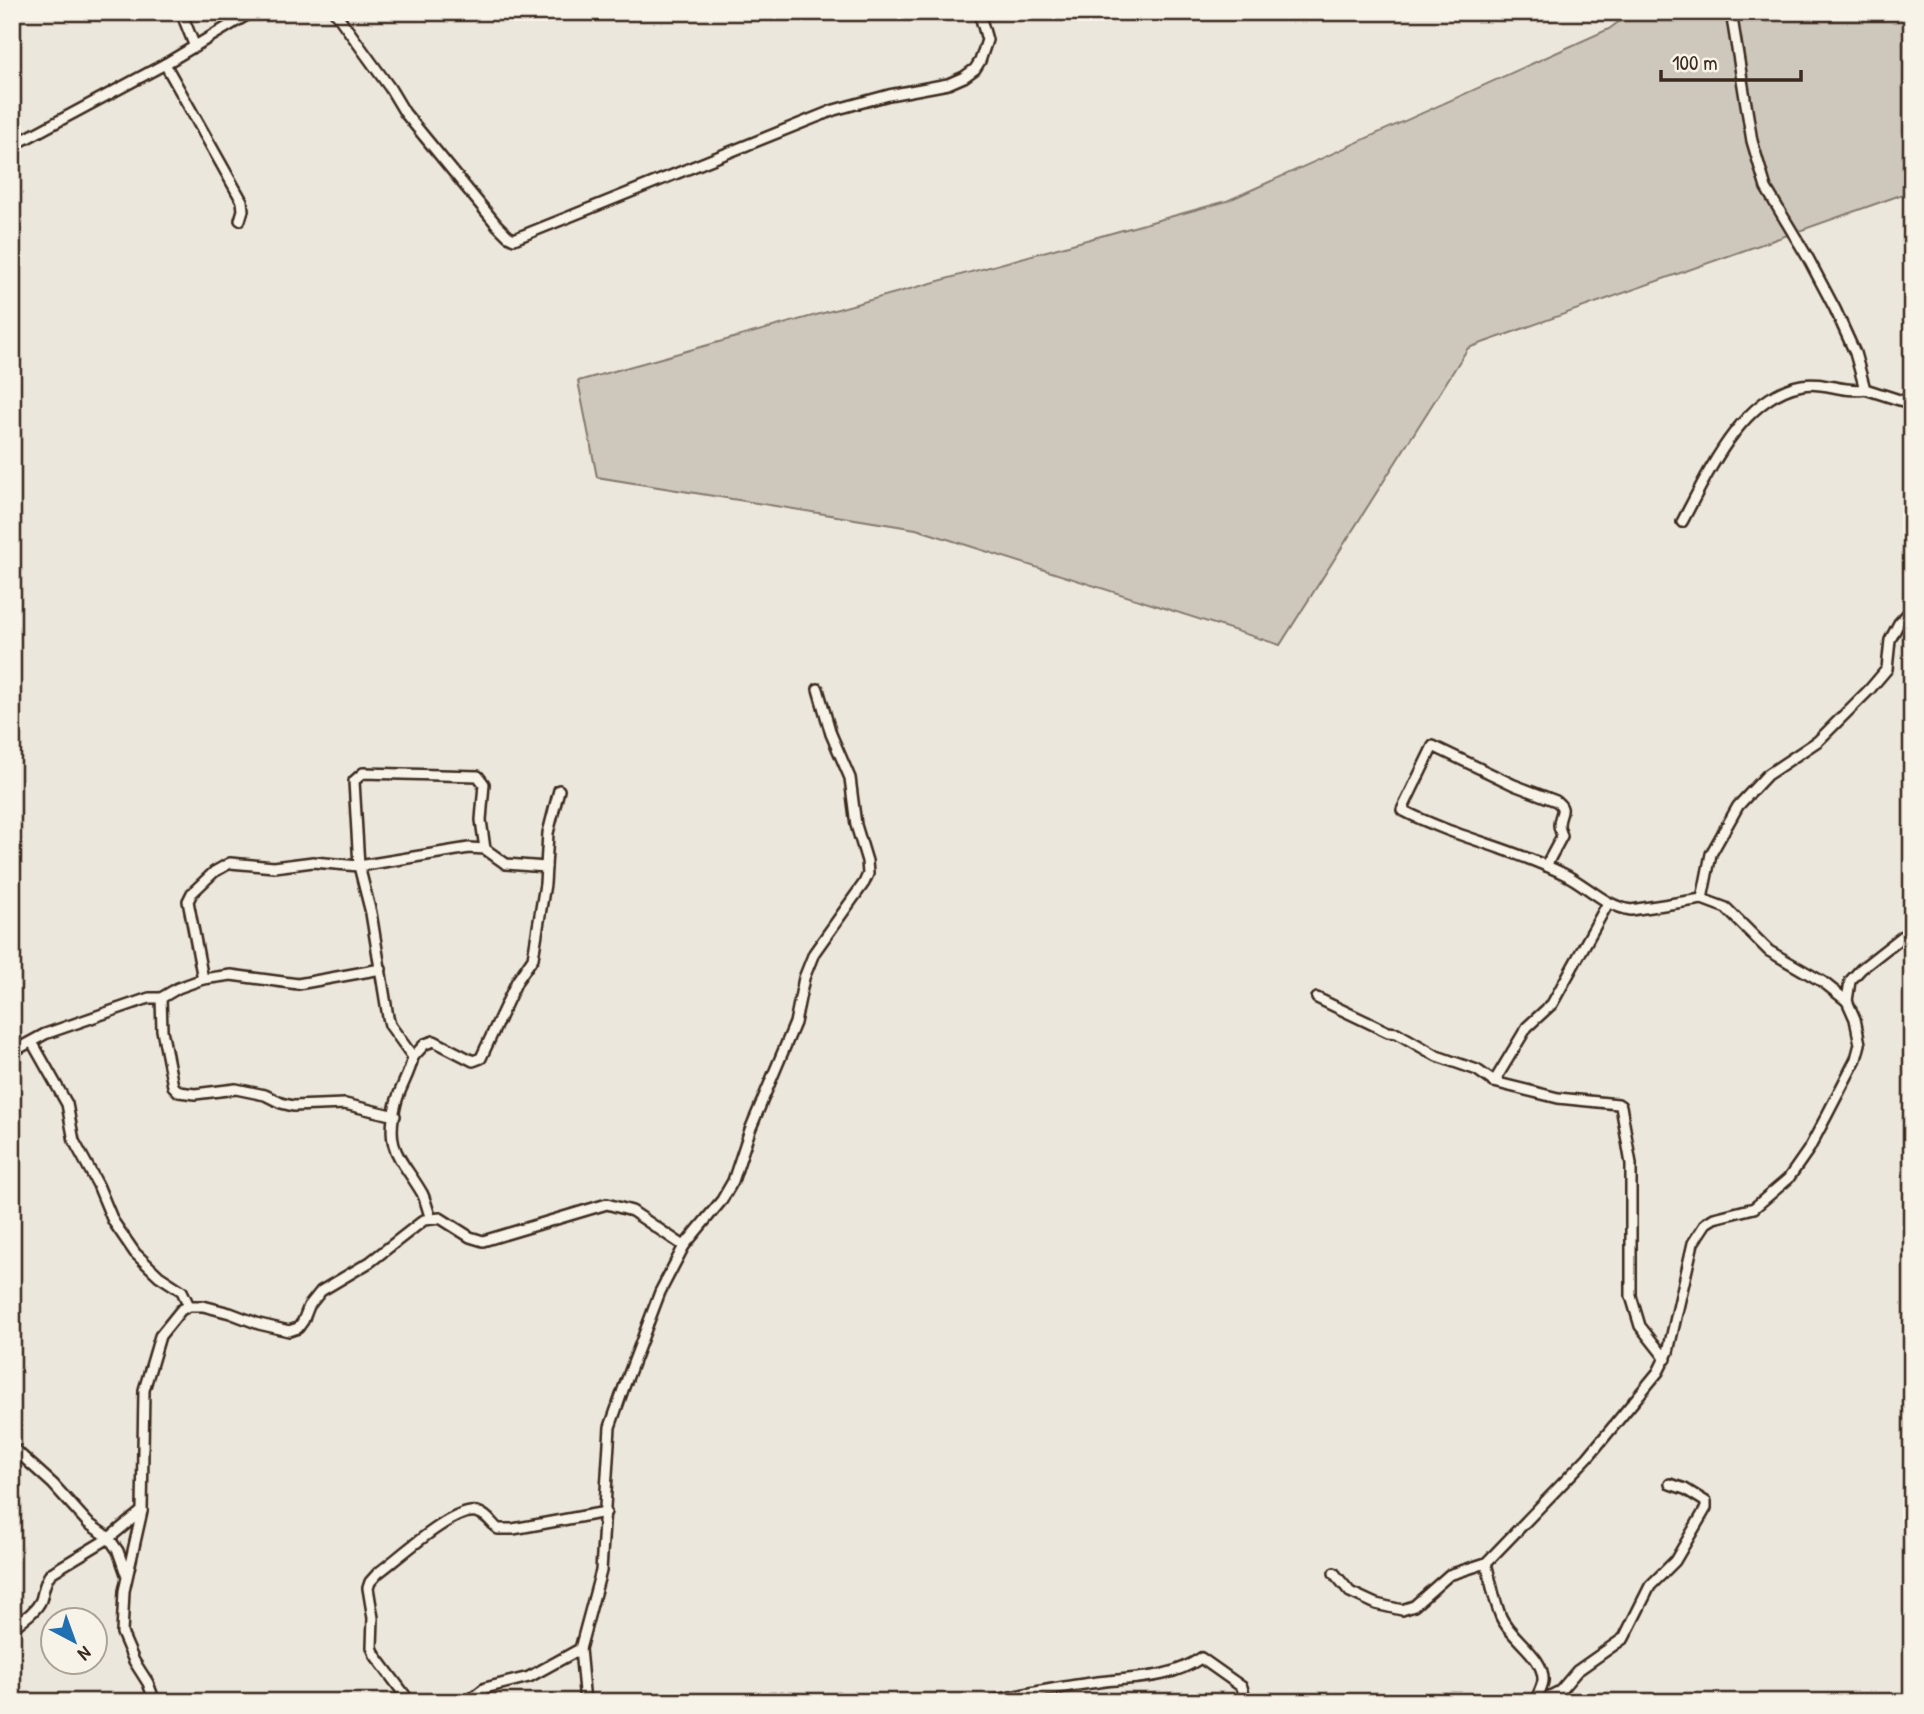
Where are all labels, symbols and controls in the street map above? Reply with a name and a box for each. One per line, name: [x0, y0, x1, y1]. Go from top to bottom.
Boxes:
scale bar: [1661, 38, 1801, 82]
text: 100 m: [1672, 48, 1718, 77]
north arrow: [38, 1606, 108, 1676]
text: N: [73, 1641, 97, 1667]

